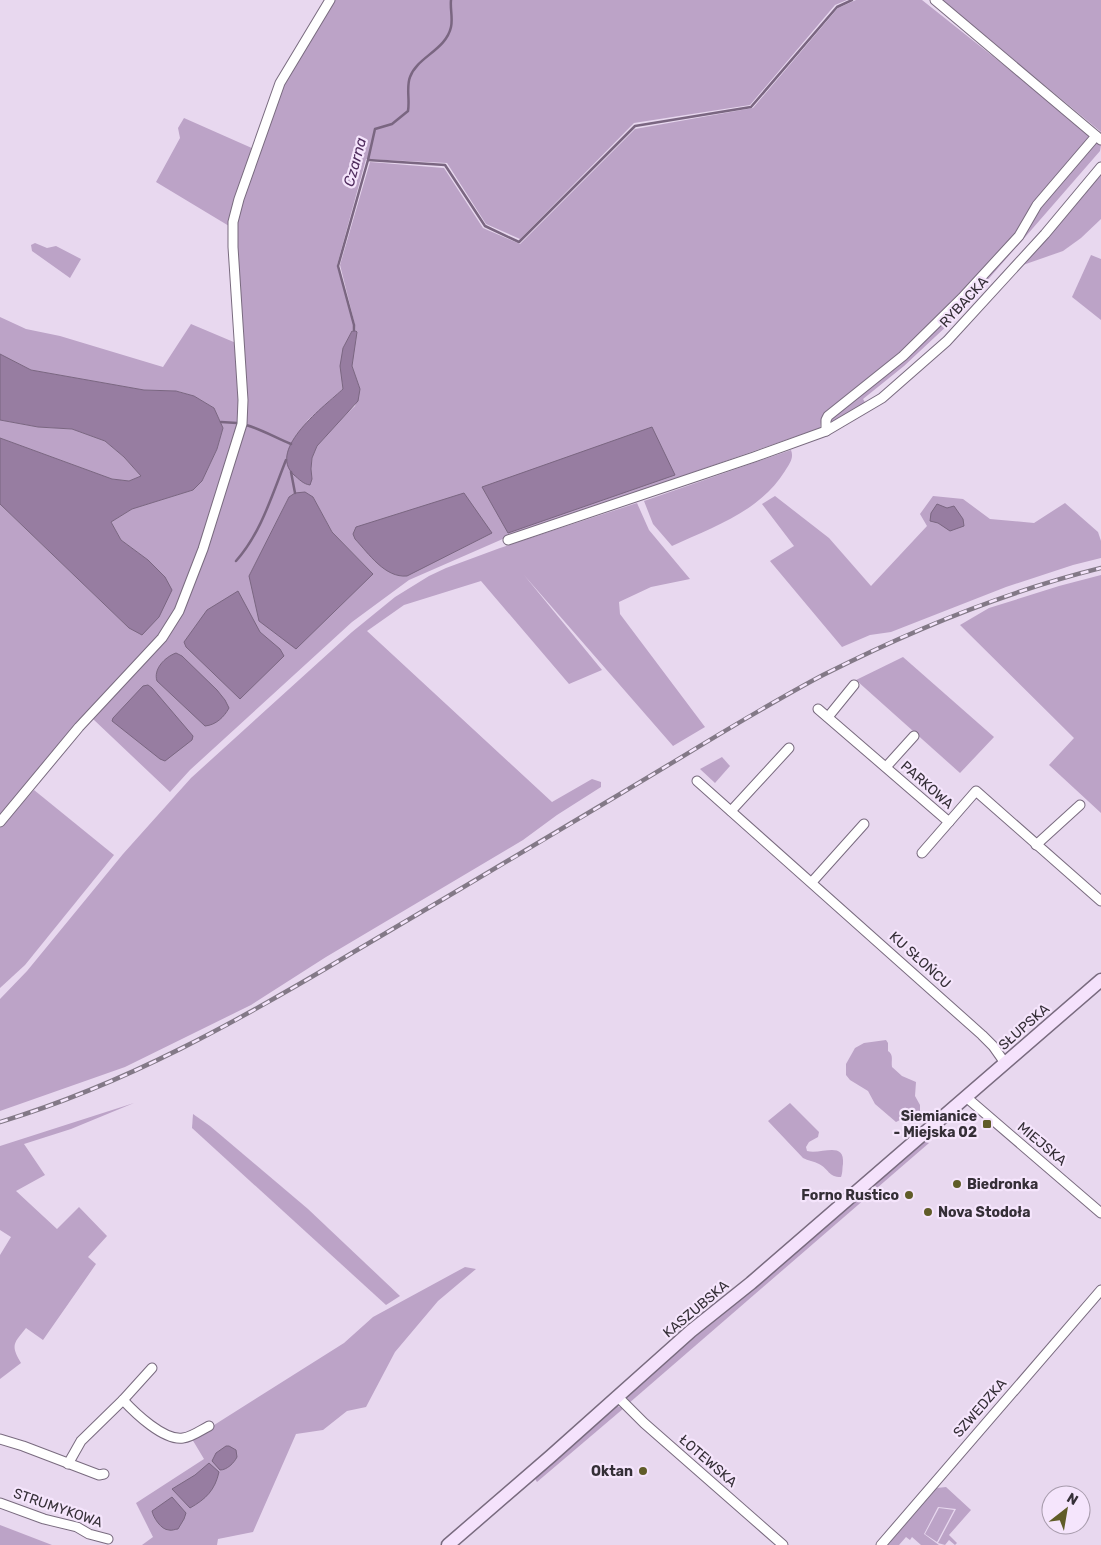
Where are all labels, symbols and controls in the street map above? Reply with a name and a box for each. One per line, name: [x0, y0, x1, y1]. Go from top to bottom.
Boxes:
water label: Czarna: [340, 135, 370, 188]
street label: RYBACKA: [936, 273, 992, 331]
street label: PARKOWA: [897, 757, 957, 813]
street label: KU SŁOŃCU: [886, 927, 955, 992]
street label: SŁUPSKA: [995, 1000, 1053, 1054]
place label: Siemianice - Miejska 02: [894, 1108, 977, 1141]
marker: Siemianice - Miejska 02: [981, 1118, 993, 1130]
street label: MIEJSKA: [1014, 1119, 1070, 1170]
place label: Biedronka: [967, 1176, 1038, 1193]
marker: Biedronka: [951, 1178, 963, 1190]
place label: Forno Rustico: [801, 1187, 899, 1204]
marker: Forno Rustico: [903, 1189, 915, 1201]
place label: Nova Stodoła: [938, 1204, 1030, 1221]
marker: Nova Stodoła: [922, 1206, 934, 1218]
street label: KASZUBSKA: [660, 1276, 733, 1341]
street label: SZWEDZKA: [950, 1375, 1011, 1441]
street label: ŁOTEWSKA: [676, 1431, 741, 1491]
place label: Oktan: [591, 1463, 633, 1480]
marker: Oktan: [637, 1465, 649, 1477]
street label: STRUMYKOWA: [11, 1485, 105, 1531]
north arrow: [1041, 1485, 1091, 1535]
text: N: [1064, 1489, 1081, 1509]

